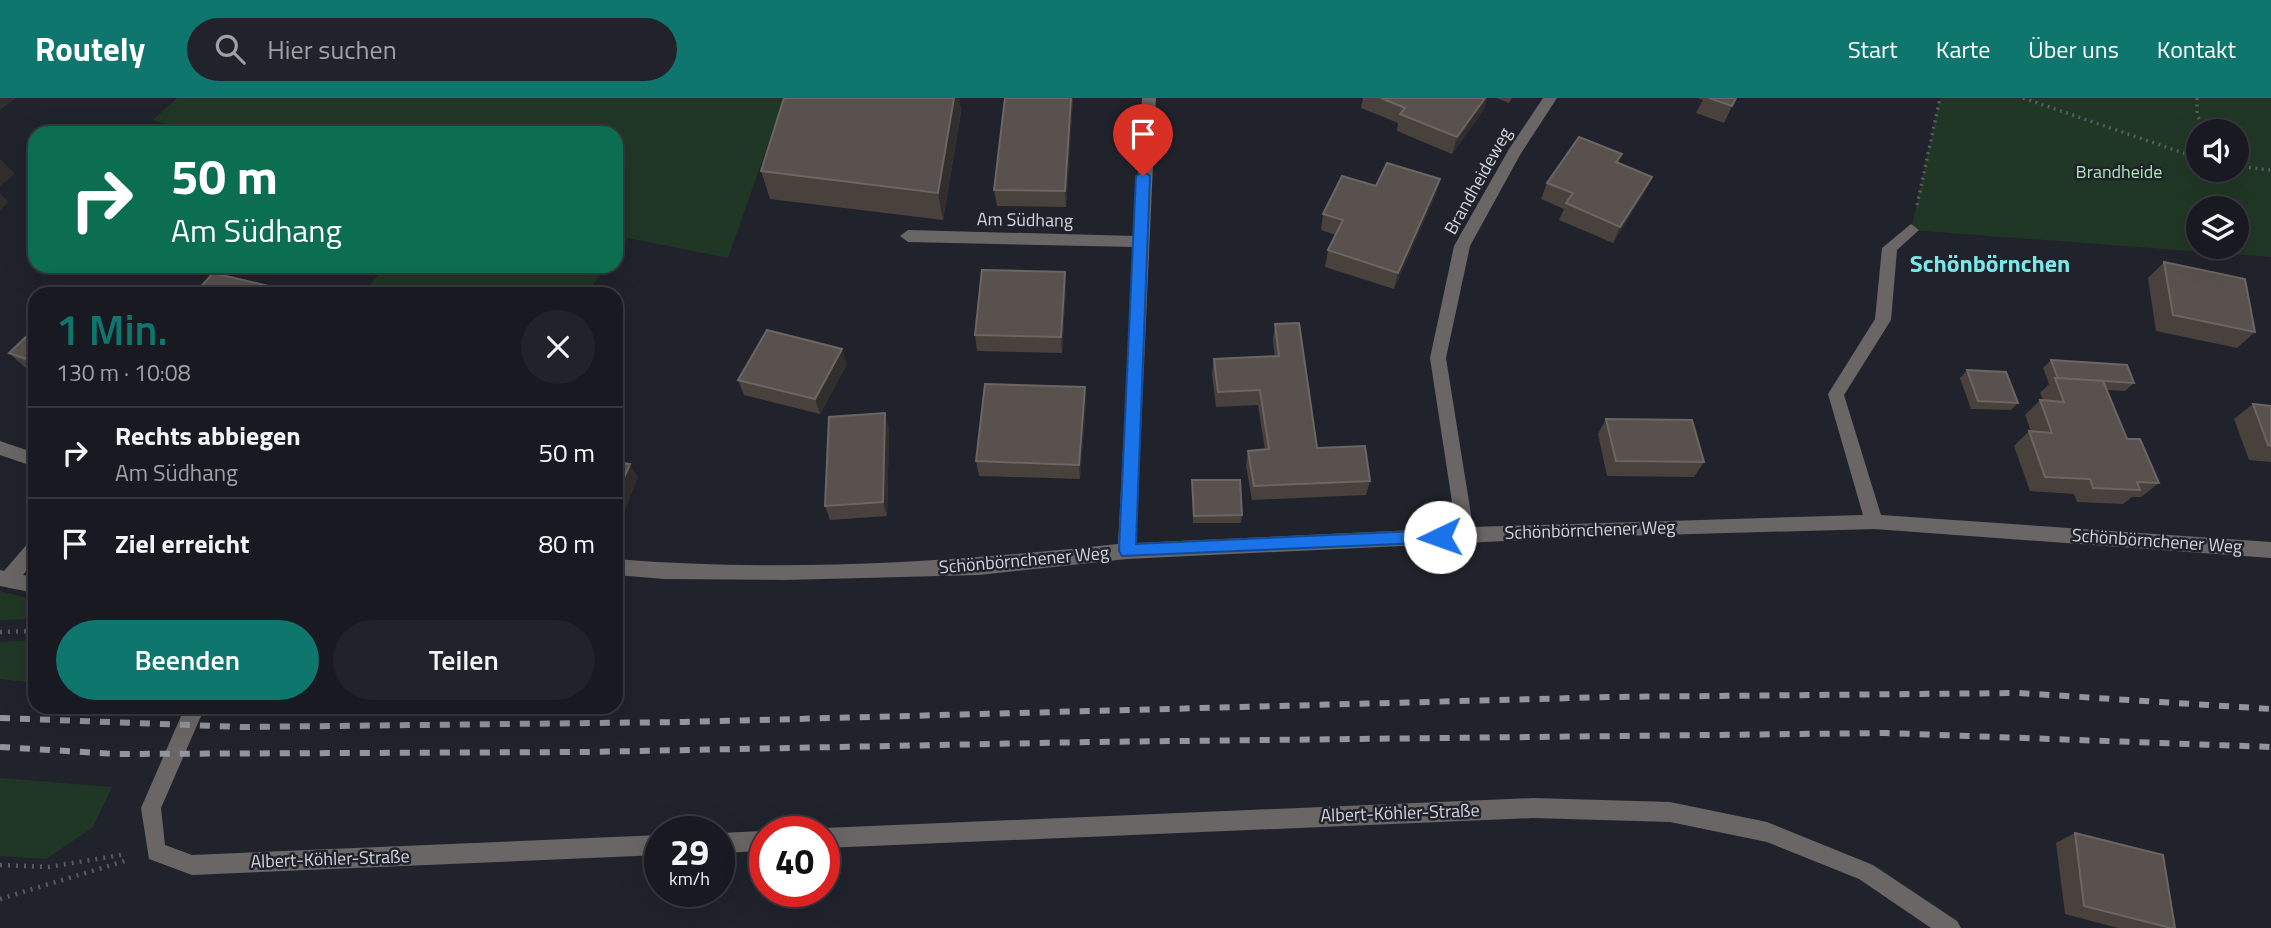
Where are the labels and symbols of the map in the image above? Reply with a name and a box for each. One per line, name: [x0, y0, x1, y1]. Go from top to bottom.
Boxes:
pin: [1113, 104, 1173, 176]
street label: Brandheideweg: [1437, 122, 1518, 239]
park label: Brandheide: [2076, 158, 2162, 185]
street label: Am Südhang: [977, 205, 1073, 234]
district label: Schönbörnchen: [1910, 245, 2070, 281]
position arrow: [1403, 500, 1477, 574]
street label: Schönbörnchener Weg: [1504, 513, 1676, 546]
street label: Schönbörnchener Weg: [2071, 521, 2243, 560]
street label: Schönbörnchener Weg: [938, 539, 1110, 580]
street label: Albert-Köhler-Straße: [1320, 796, 1480, 829]
speed limit sign: 40: [749, 816, 840, 907]
street label: Albert-Köhler-Straße: [250, 842, 410, 875]

